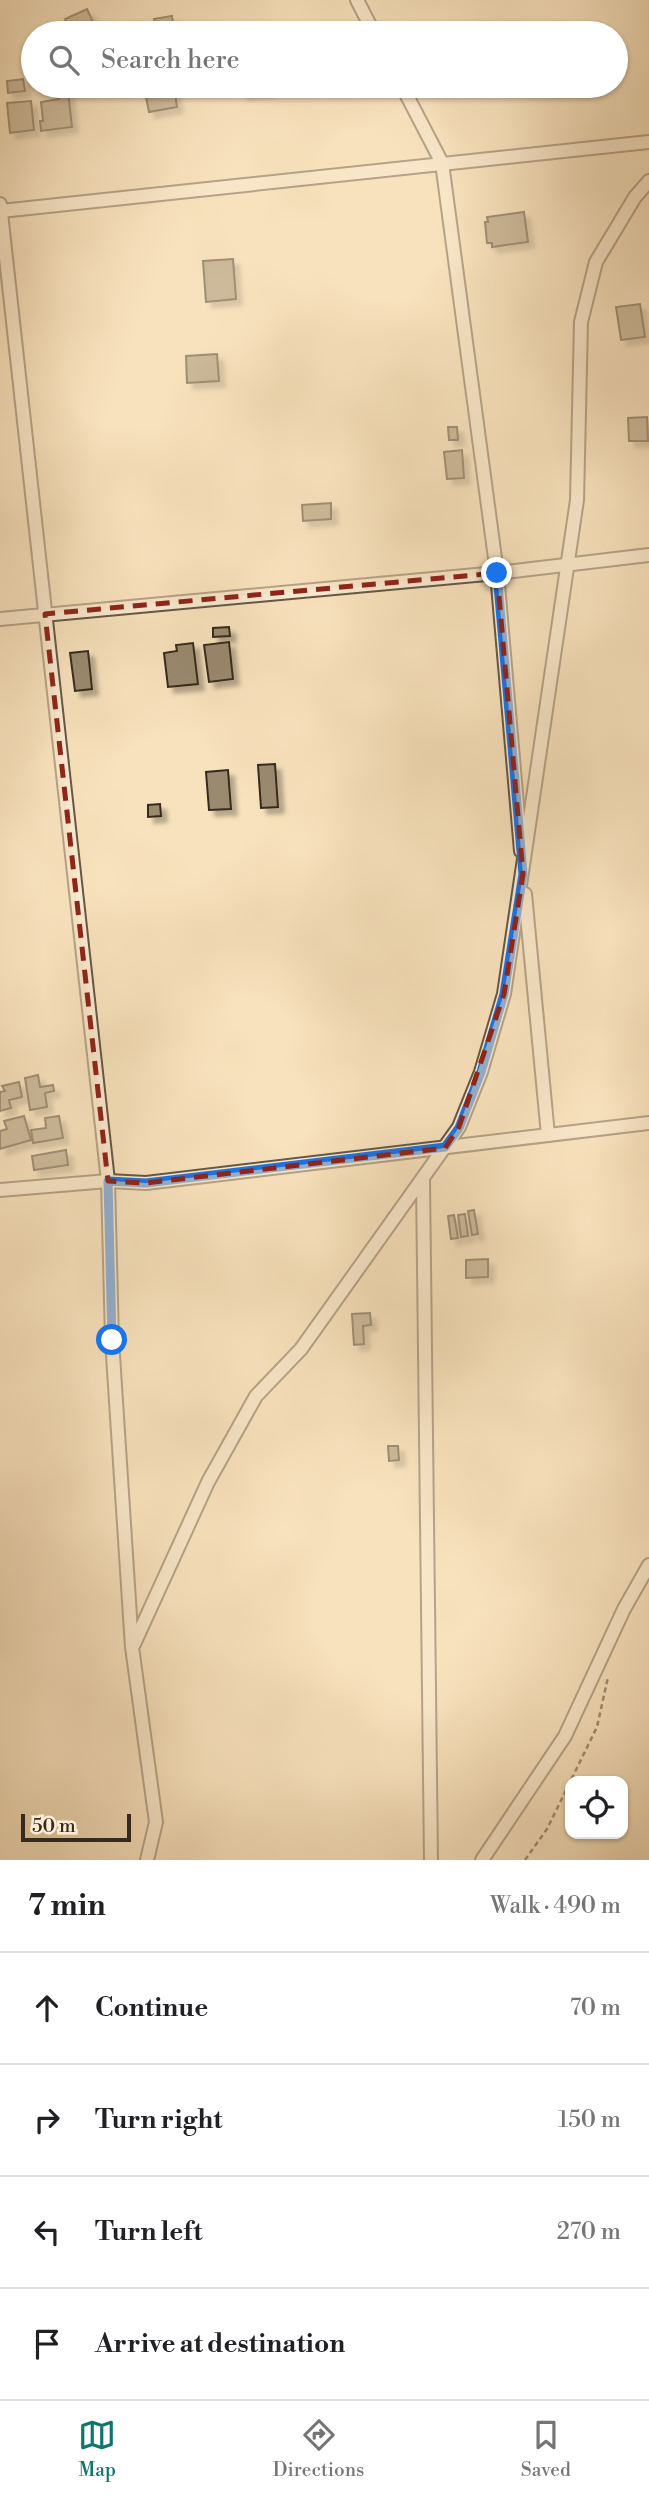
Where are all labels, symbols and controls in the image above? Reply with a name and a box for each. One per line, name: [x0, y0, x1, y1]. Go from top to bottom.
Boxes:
search box: [21, 21, 628, 98]
icon: search: [45, 41, 83, 79]
text: Search here: [101, 44, 240, 76]
route end: [481, 557, 512, 588]
route start: [96, 1324, 127, 1355]
map controls: [565, 1776, 628, 1839]
button: locate: [565, 1776, 628, 1839]
scale bar: [21, 1811, 131, 1843]
text: 50 m: [32, 1814, 76, 1838]
text: 7 min: [28, 1887, 106, 1925]
text: Walk · 490 m: [490, 1892, 621, 1920]
icon: ahead: [28, 1989, 66, 2027]
text: Continue: [95, 1992, 208, 2024]
text: 70 m: [570, 1994, 621, 2022]
icon: right: [28, 2101, 66, 2139]
text: Turn right: [95, 2104, 223, 2136]
text: 150 m: [558, 2106, 621, 2134]
icon: left: [28, 2213, 66, 2251]
text: Turn left: [95, 2216, 203, 2248]
text: 270 m: [557, 2218, 621, 2246]
icon: arrive: [28, 2325, 66, 2363]
text: Arrive at destination: [95, 2328, 345, 2360]
tab: Map: [78, 2416, 116, 2482]
tab: Directions: [273, 2416, 364, 2482]
tab: Saved: [521, 2416, 571, 2482]

